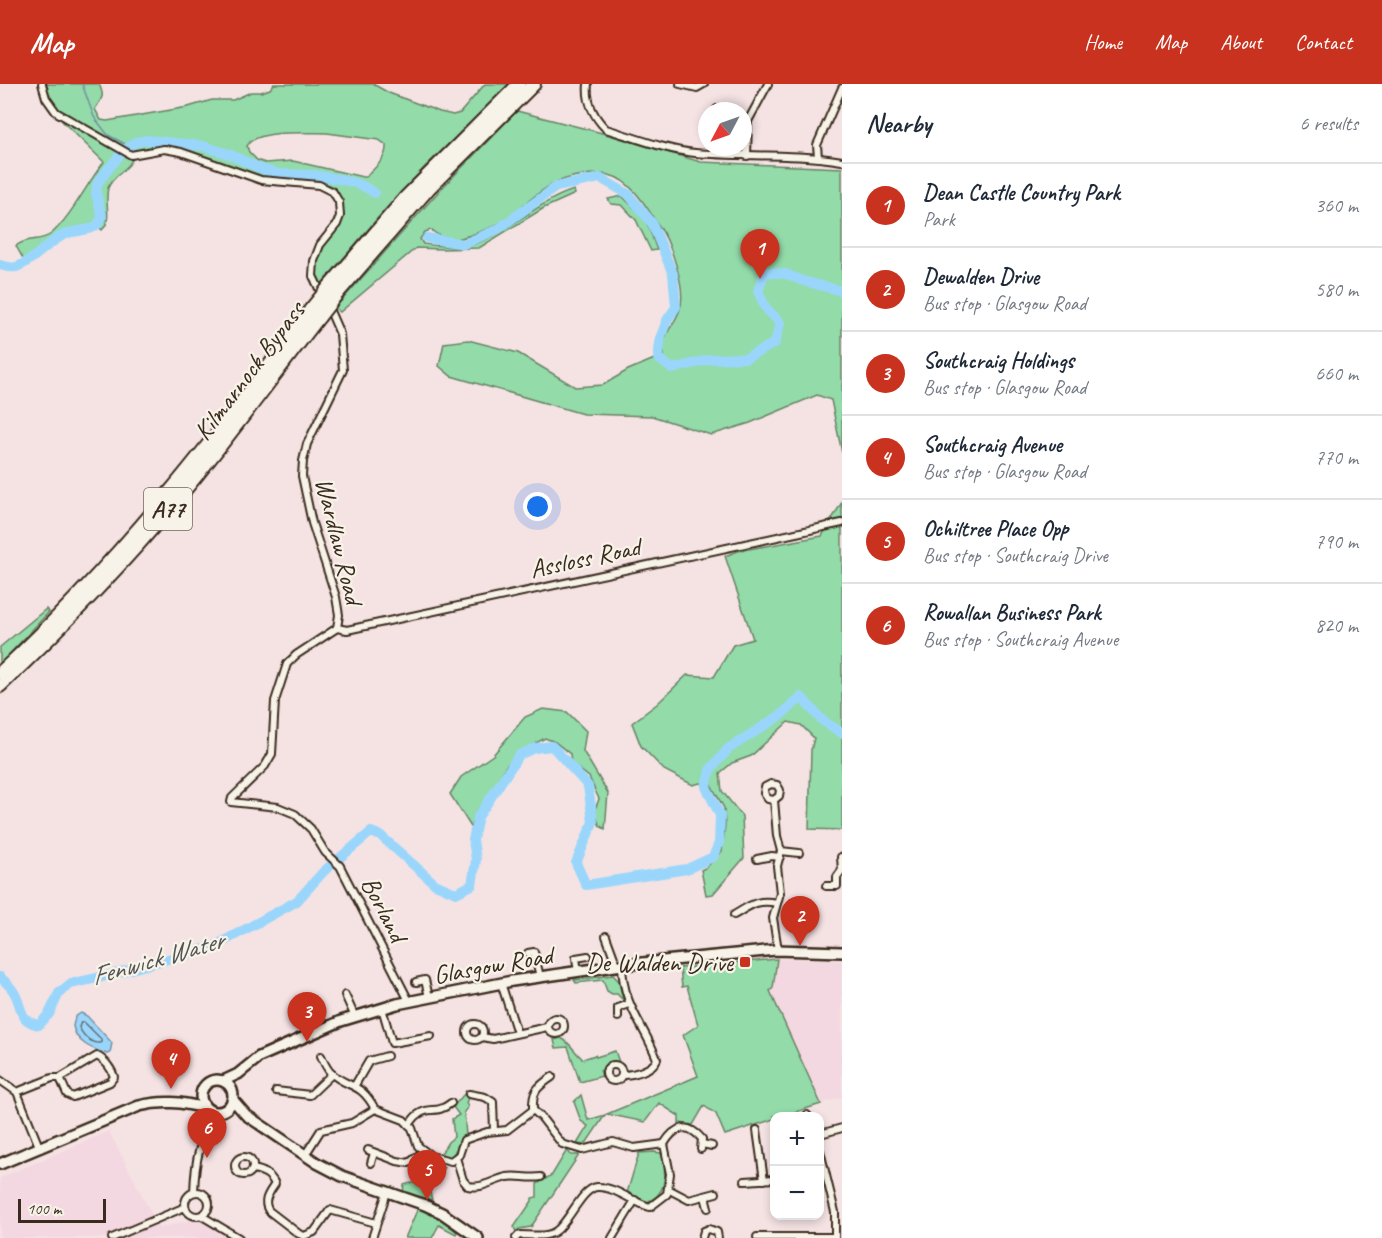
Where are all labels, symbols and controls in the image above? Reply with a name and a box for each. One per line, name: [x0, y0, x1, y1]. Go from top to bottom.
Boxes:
text: Map: [30, 25, 73, 60]
text: Home: [1084, 29, 1122, 55]
text: Map: [1155, 29, 1187, 55]
text: About: [1220, 29, 1262, 55]
text: Contact: [1295, 29, 1352, 55]
north arrow: [698, 102, 752, 156]
text: Nearby: [866, 107, 931, 140]
text: 6 results: [1299, 111, 1358, 136]
text: Dean Castle Country Park: [923, 179, 1120, 207]
text: 1: [881, 193, 890, 218]
text: 360 m: [1315, 193, 1358, 218]
text: Park: [923, 207, 955, 232]
pin: 1: [740, 230, 780, 279]
text: Dewalden Drive: [923, 263, 1039, 291]
text: 2: [881, 277, 890, 302]
text: 580 m: [1315, 277, 1358, 302]
text: Bus stop · Glasgow Road: [923, 291, 1086, 316]
street label: Kilmarnock Bypass: [186, 293, 313, 447]
text: Southcraig Holdings: [923, 347, 1074, 375]
text: 3: [881, 361, 890, 386]
text: 660 m: [1315, 361, 1358, 386]
text: Bus stop · Glasgow Road: [923, 375, 1086, 400]
text: Southcraig Avenue: [923, 431, 1062, 459]
text: 4: [881, 445, 890, 470]
text: 770 m: [1315, 445, 1358, 470]
text: Bus stop · Glasgow Road: [923, 459, 1086, 484]
street label: Wardlaw Road: [307, 475, 371, 611]
road number: A77: [144, 488, 192, 530]
your location: [523, 492, 552, 521]
text: Ochiltree Place Opp: [923, 515, 1068, 543]
street label: Assloss Road: [527, 529, 647, 586]
text: 5: [881, 529, 890, 554]
text: 790 m: [1315, 529, 1358, 554]
text: Bus stop · Southcraig Drive: [923, 543, 1108, 568]
text: Rowallan Business Park: [923, 599, 1101, 627]
text: 6: [881, 613, 890, 638]
text: 820 m: [1315, 613, 1358, 638]
text: Bus stop · Southcraig Avenue: [923, 627, 1118, 652]
street label: Borland: [354, 871, 416, 951]
pin: 2: [780, 896, 820, 946]
water label: Fenwick Water: [87, 922, 231, 993]
street label: Glasgow Road: [431, 938, 559, 992]
place label: De Walden Drive: [586, 946, 735, 979]
marker: De Walden Drive: [738, 955, 752, 969]
pin: 3: [288, 992, 326, 1042]
pin: 4: [152, 1040, 190, 1089]
pin: 6: [188, 1108, 226, 1158]
map controls: [770, 1112, 824, 1220]
button: +: [770, 1112, 824, 1166]
pin: 5: [408, 1150, 446, 1200]
button: −: [770, 1166, 824, 1220]
scale bar: [18, 1196, 106, 1224]
text: 100 m: [27, 1199, 61, 1219]

